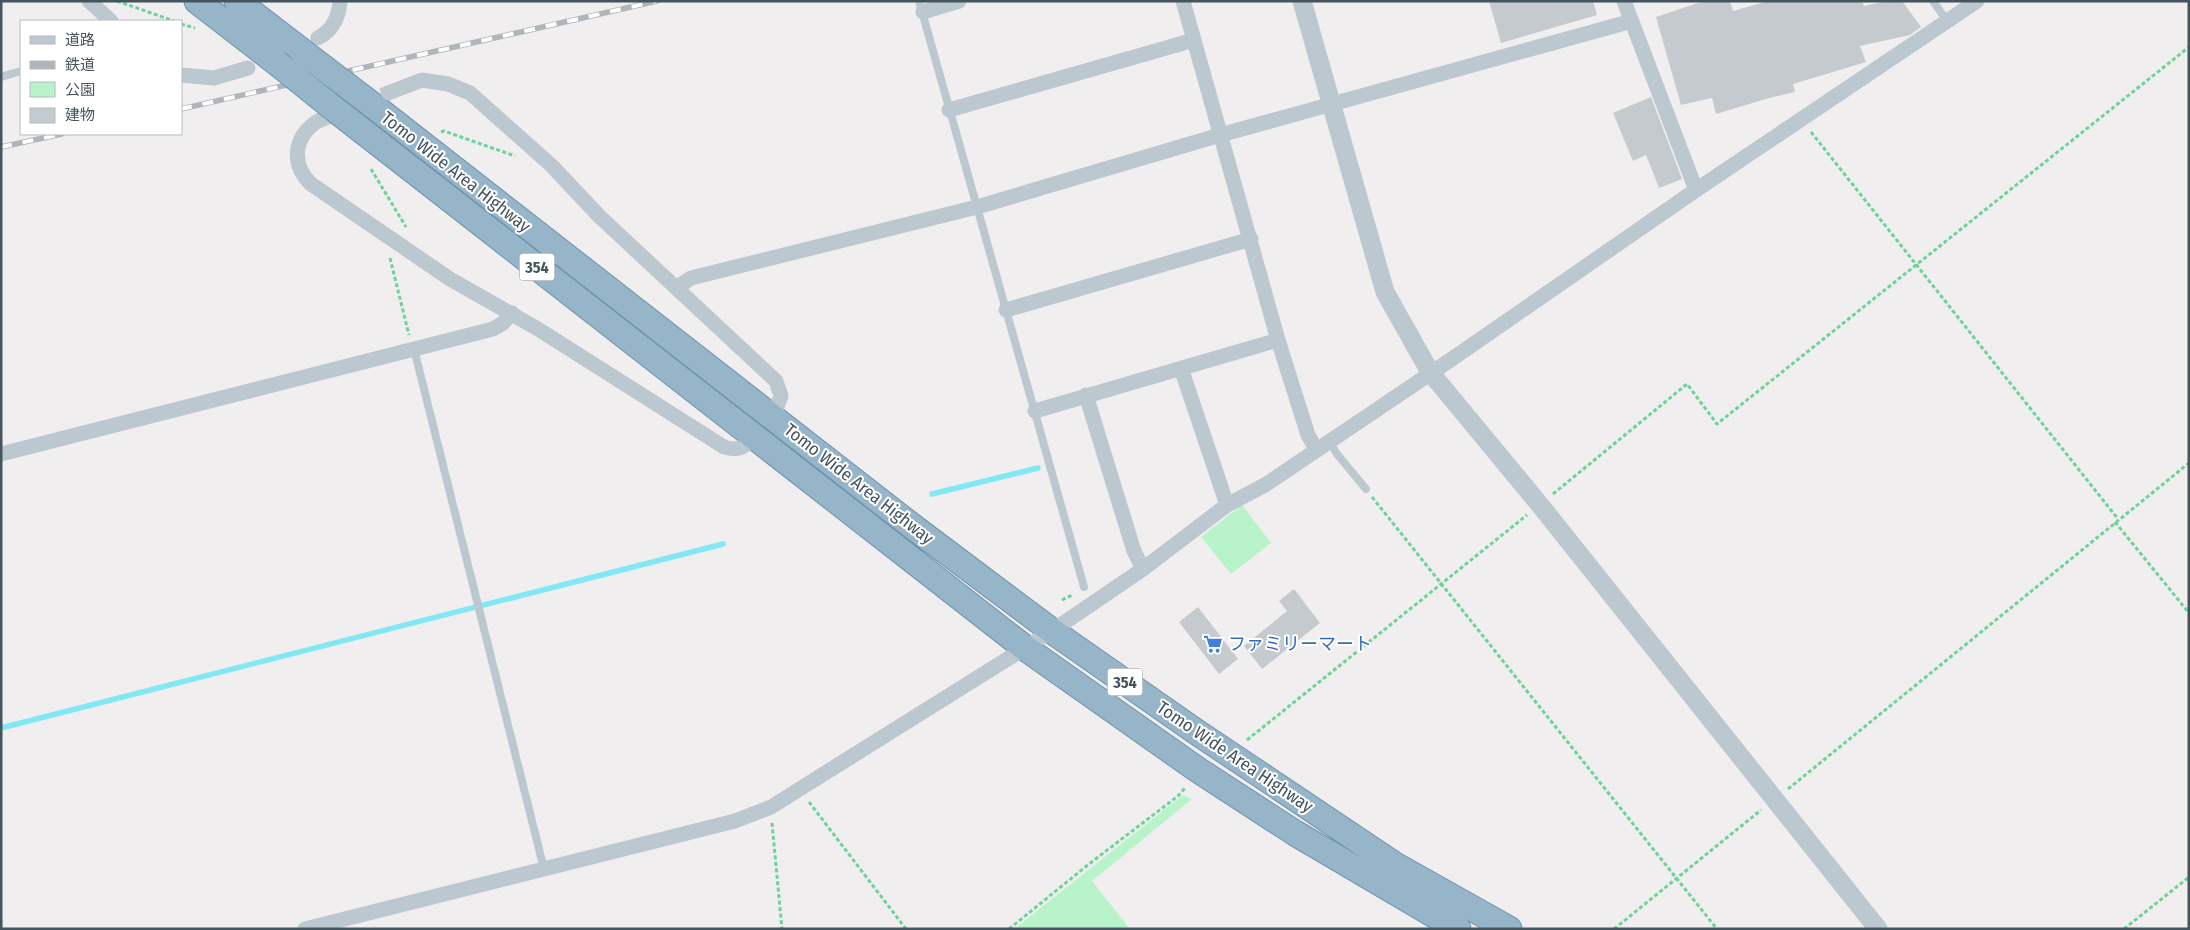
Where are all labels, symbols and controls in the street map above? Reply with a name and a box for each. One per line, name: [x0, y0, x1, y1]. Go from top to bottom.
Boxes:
legend: [20, 20, 182, 135]
text: 道路: [65, 31, 95, 49]
text: 鉄道: [65, 56, 95, 74]
text: 公園: [65, 81, 95, 99]
text: 建物: [65, 106, 95, 124]
street label: Tomo Wide Area Highway: [377, 107, 535, 237]
road number: 354: [520, 253, 554, 280]
street label: Tomo Wide Area Highway: [780, 419, 938, 549]
supermarket icon: ファミリーマート: [1202, 633, 1224, 655]
place label: ファミリーマート: [1228, 633, 1372, 655]
road number: 354: [1108, 669, 1142, 696]
street label: Tomo Wide Area Highway: [1153, 697, 1317, 817]

